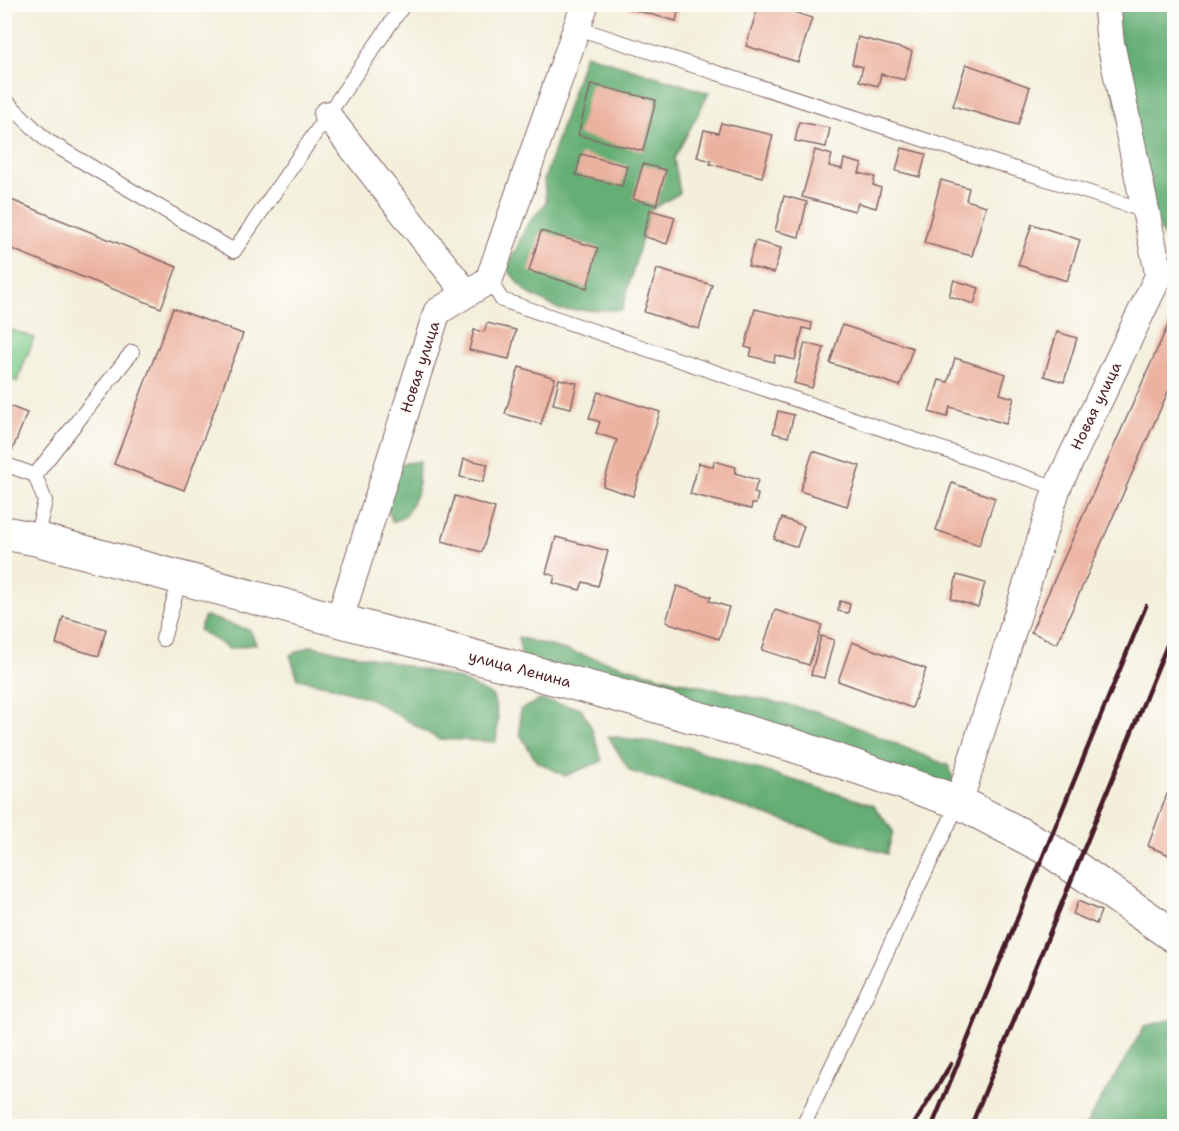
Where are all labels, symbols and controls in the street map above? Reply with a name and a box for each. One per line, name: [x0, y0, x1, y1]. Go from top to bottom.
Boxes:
street label: Новая улица: [396, 318, 445, 416]
street label: Новая улица: [1066, 358, 1126, 453]
street label: улица Ленина: [467, 646, 574, 692]

